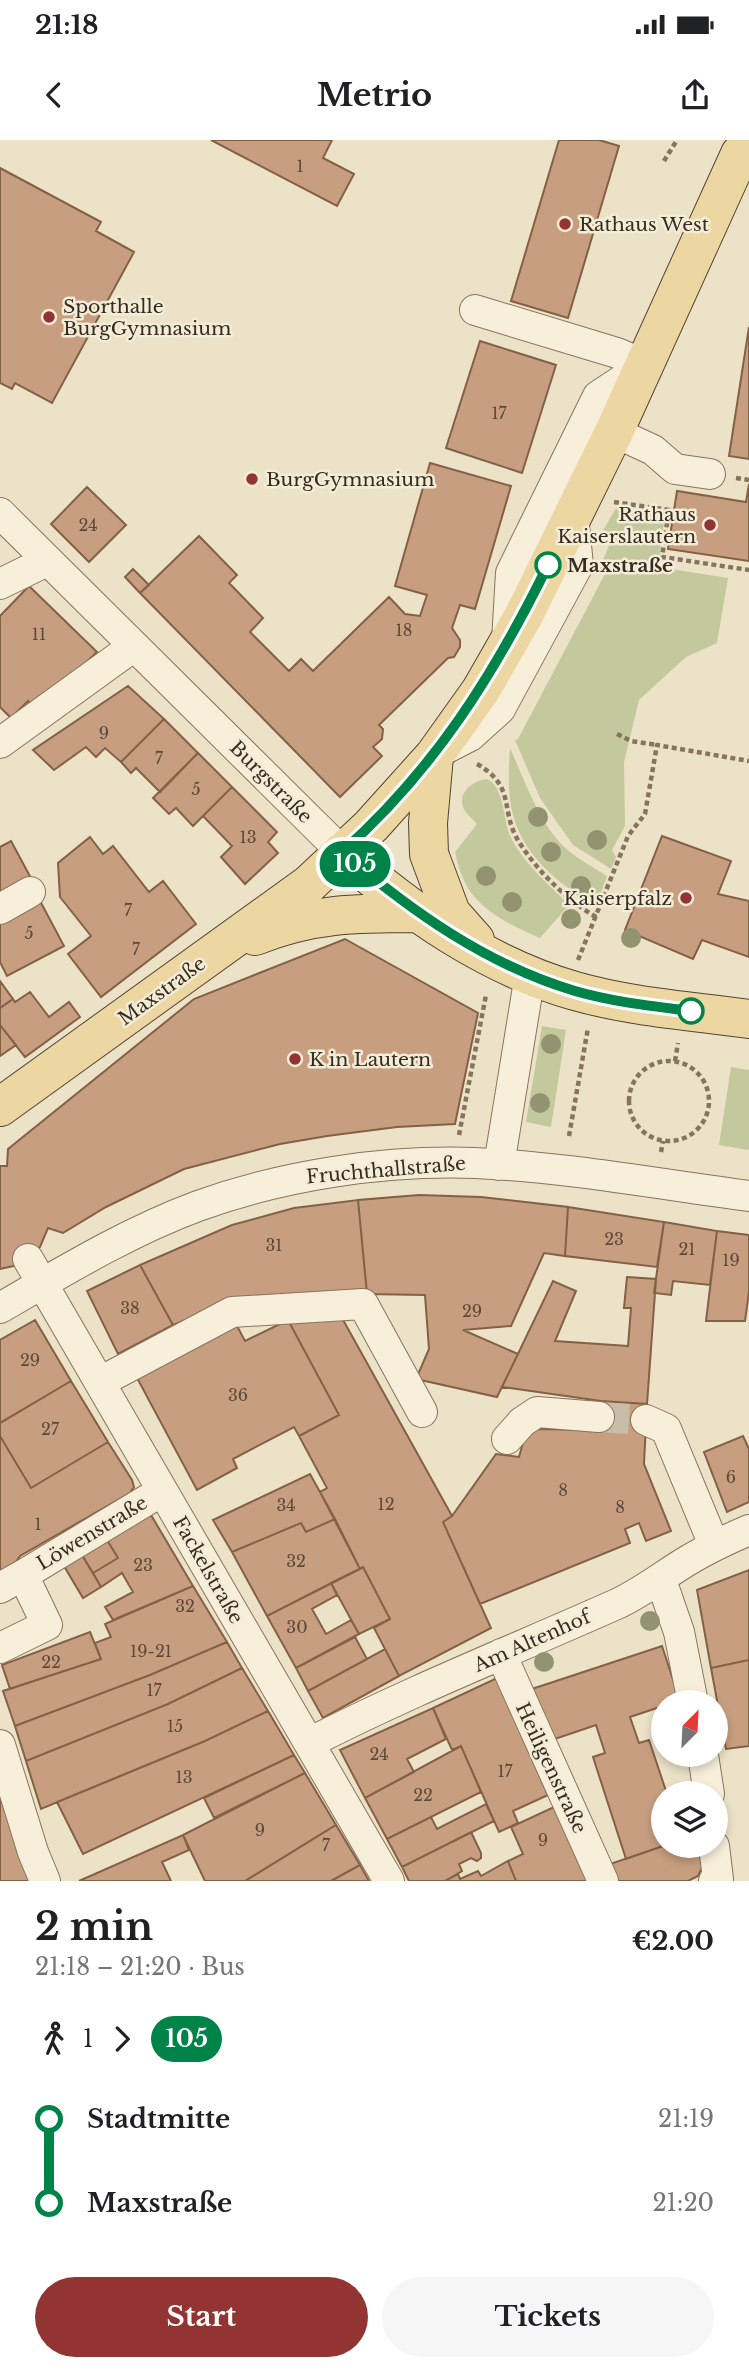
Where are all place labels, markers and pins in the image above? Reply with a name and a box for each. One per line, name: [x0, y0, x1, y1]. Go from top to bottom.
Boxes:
place label: Rathaus West: [579, 213, 710, 236]
marker: Rathaus West: [557, 216, 573, 232]
place label: Sporthalle BurgGymnasium: [63, 295, 231, 340]
marker: Sporthalle BurgGymnasium: [41, 309, 57, 325]
place label: BurgGymnasium: [266, 468, 434, 491]
marker: BurgGymnasium: [244, 471, 260, 487]
place label: Rathaus Kaiserslautern: [557, 503, 696, 548]
marker: Rathaus Kaiserslautern: [702, 517, 718, 533]
marker: Maxstraße: [535, 552, 561, 578]
place label: Maxstraße: [567, 554, 673, 577]
place label: Kaiserpfalz: [564, 887, 672, 910]
marker: Kaiserpfalz: [678, 890, 694, 906]
unlabelled marker: [678, 998, 704, 1024]
place label: K in Lautern: [309, 1048, 431, 1071]
marker: K in Lautern: [287, 1051, 303, 1067]

